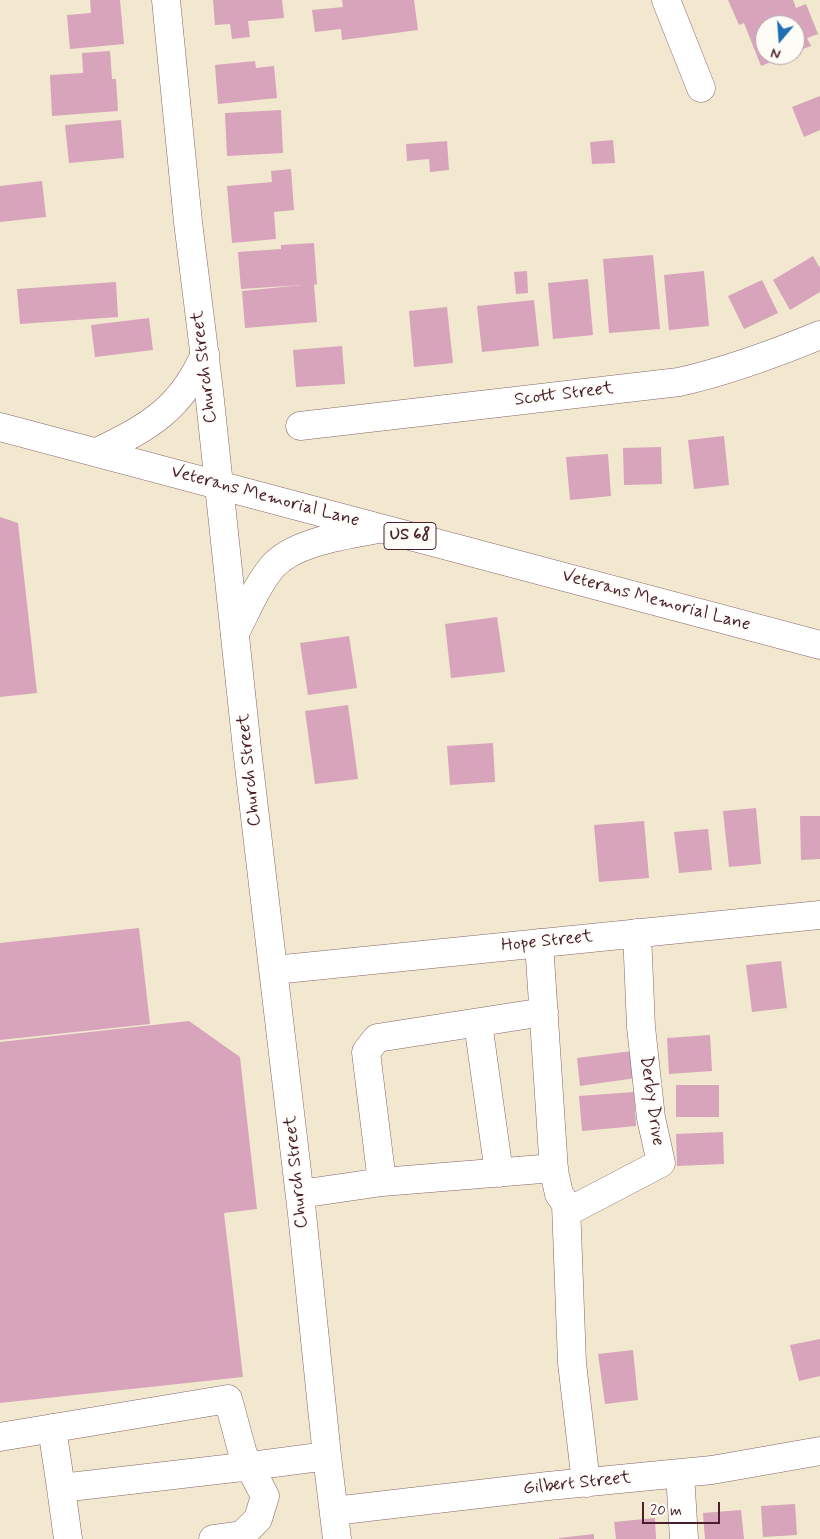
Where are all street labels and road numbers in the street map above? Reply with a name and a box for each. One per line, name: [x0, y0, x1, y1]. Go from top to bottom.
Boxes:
street label: Church Street: [187, 309, 223, 425]
street label: Scott Street: [513, 378, 615, 412]
street label: Veterans Memorial Lane: [168, 461, 362, 533]
road number: US 68: [384, 522, 436, 550]
street label: Veterans Memorial Lane: [559, 565, 753, 637]
street label: Church Street: [233, 713, 267, 827]
street label: Hope Street: [500, 926, 594, 958]
street label: Derby Drive: [634, 1055, 668, 1147]
street label: Church Street: [280, 1115, 314, 1229]
street label: Gilbert Street: [522, 1468, 632, 1500]

